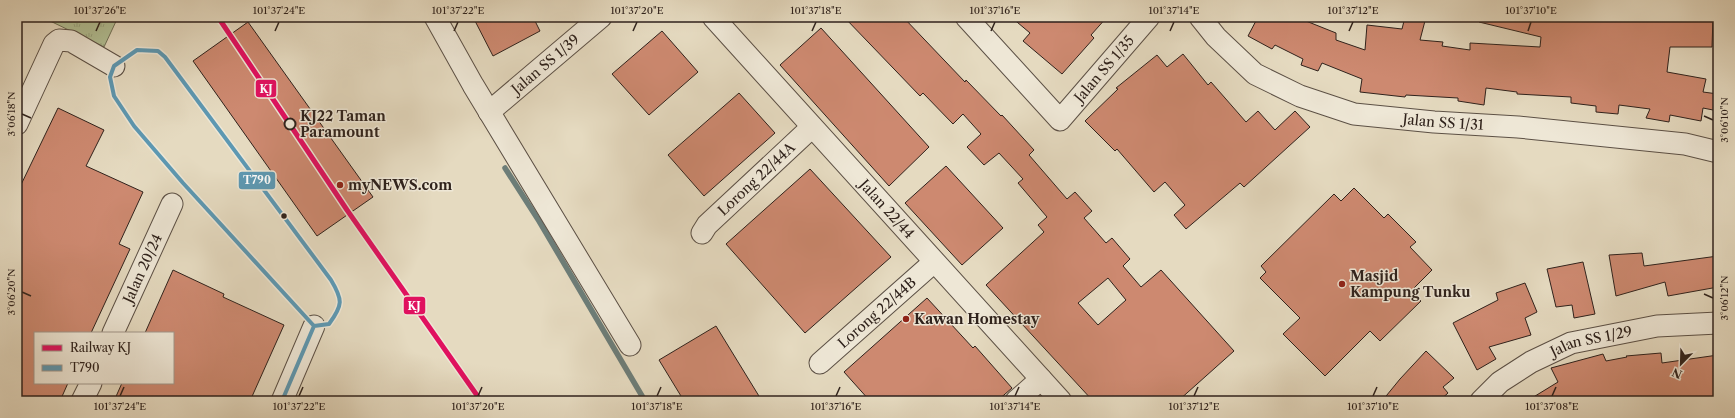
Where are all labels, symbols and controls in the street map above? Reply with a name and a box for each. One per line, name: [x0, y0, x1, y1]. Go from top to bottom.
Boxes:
text: 101°37'26"E: [74, 4, 126, 17]
text: 101°37'24"E: [253, 4, 305, 17]
text: 101°37'22"E: [432, 4, 484, 17]
text: 101°37'20"E: [610, 4, 664, 17]
text: 101°37'18"E: [790, 4, 842, 17]
text: 101°37'16"E: [969, 4, 1021, 17]
text: 101°37'14"E: [1148, 4, 1200, 17]
text: 101°37'12"E: [1327, 4, 1379, 17]
text: 101°37'10"E: [1505, 4, 1557, 17]
street label: Jalan SS 1/39: [506, 30, 583, 99]
street label: Jalan SS 1/35: [1069, 32, 1138, 108]
line badge: KJ: [255, 79, 277, 98]
text: KJ: [259, 82, 273, 96]
text: 3°06'18"N: [5, 91, 18, 137]
text: 3°06'10"N: [1718, 97, 1731, 143]
place label: KJ22 Taman Paramount: [300, 107, 386, 141]
street label: Jalan SS 1/31: [1400, 110, 1484, 134]
marker: KJ22 Taman Paramount: [283, 117, 297, 131]
street label: Lorong 22/44A: [714, 138, 799, 219]
line badge: T790: [238, 171, 276, 190]
text: T790: [243, 173, 271, 187]
street label: Jalan 22/44: [854, 174, 918, 242]
place label: myNEWS.com: [348, 176, 452, 194]
marker: myNEWS.com: [335, 180, 345, 190]
unlabelled marker: [279, 211, 289, 221]
street label: Jalan 20/24: [118, 231, 166, 308]
place label: Masjid Kampung Tunku: [1350, 267, 1471, 301]
text: 3°06'20"N: [5, 268, 18, 316]
street label: Lorong 22/44B: [834, 273, 920, 352]
text: 3°06'12"N: [1718, 276, 1731, 320]
marker: Masjid Kampung Tunku: [1337, 279, 1347, 289]
line badge: KJ: [403, 296, 426, 315]
text: KJ: [407, 299, 421, 313]
place label: Kawan Homestay: [914, 310, 1040, 328]
marker: Kawan Homestay: [901, 314, 911, 324]
street label: Jalan SS 1/29: [1545, 322, 1634, 361]
legend: [34, 332, 174, 384]
text: Railway KJ: [70, 340, 131, 355]
north arrow: [1661, 344, 1701, 384]
text: T790: [70, 360, 100, 375]
text: N: [1670, 365, 1684, 382]
text: 101°37'24"E: [94, 400, 146, 413]
text: 101°37'22"E: [273, 400, 325, 413]
text: 101°37'20"E: [451, 400, 505, 413]
text: 101°37'18"E: [631, 400, 683, 413]
text: 101°37'16"E: [810, 400, 862, 413]
text: 101°37'14"E: [989, 400, 1041, 413]
text: 101°37'12"E: [1168, 400, 1220, 413]
text: 101°37'10"E: [1347, 400, 1399, 413]
text: 101°37'08"E: [1525, 400, 1579, 413]

